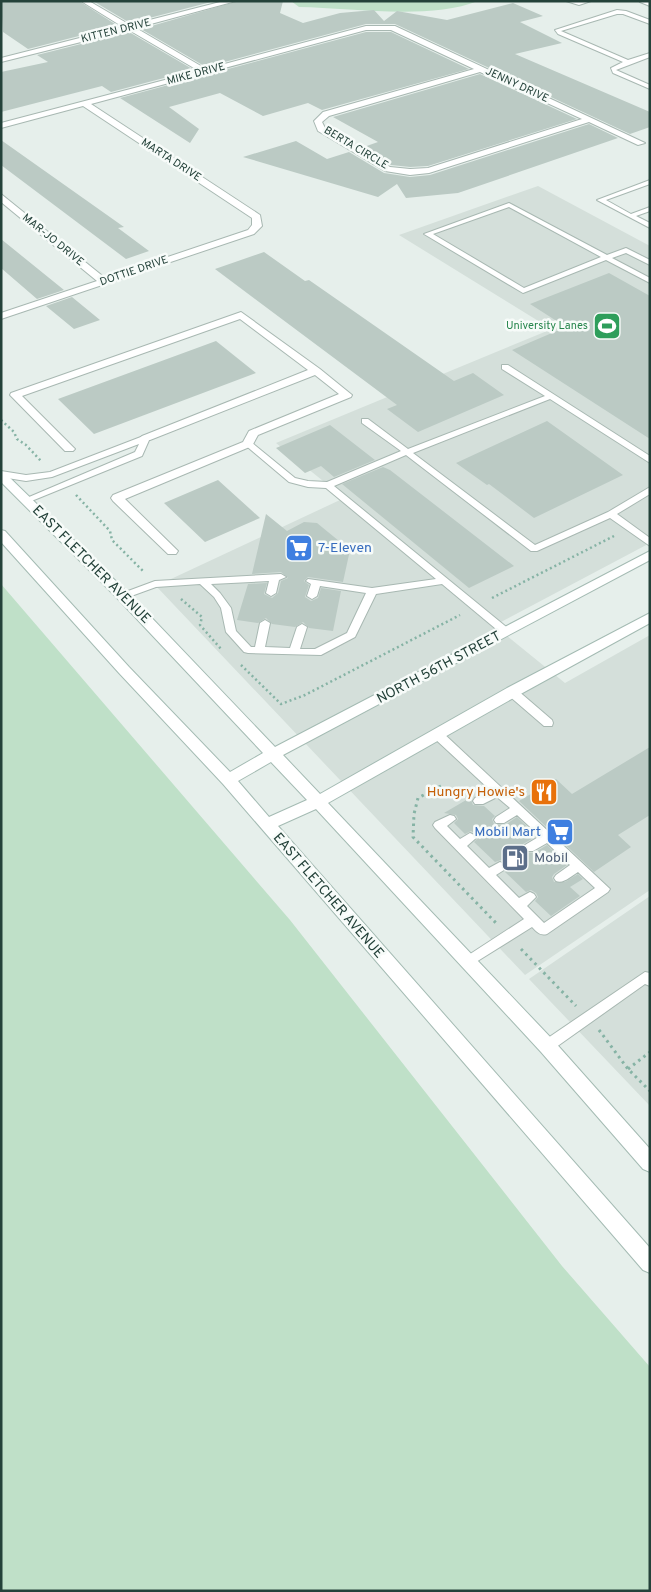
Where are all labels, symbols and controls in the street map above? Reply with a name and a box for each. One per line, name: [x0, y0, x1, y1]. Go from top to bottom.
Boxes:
street label: KITTEN DRIVE: [80, 16, 152, 46]
street label: MIKE DRIVE: [165, 60, 227, 88]
street label: JENNY DRIVE: [483, 64, 551, 106]
street label: BERTA CIRCLE: [321, 123, 391, 173]
street label: MARTA DRIVE: [138, 135, 204, 185]
street label: MAR-JO DRIVE: [19, 211, 87, 269]
street label: DOTTIE DRIVE: [98, 253, 170, 289]
sports icon: University Lanes: [592, 311, 622, 341]
place label: University Lanes: [506, 319, 588, 333]
street label: EAST FLETCHER AVENUE: [28, 502, 154, 628]
supermarket icon: 7-Eleven: [284, 533, 314, 563]
place label: 7-Eleven: [318, 540, 372, 557]
street label: NORTH 56TH STREET: [374, 628, 504, 708]
restaurant icon: Hungry Howie's: [529, 777, 559, 807]
place label: Hungry Howie's: [427, 784, 525, 801]
supermarket icon: Mobil Mart: [545, 817, 575, 847]
place label: Mobil Mart: [474, 824, 541, 841]
street label: EAST FLETCHER AVENUE: [269, 830, 387, 962]
fuel station icon: Mobil: [500, 843, 530, 873]
place label: Mobil: [534, 850, 568, 867]

